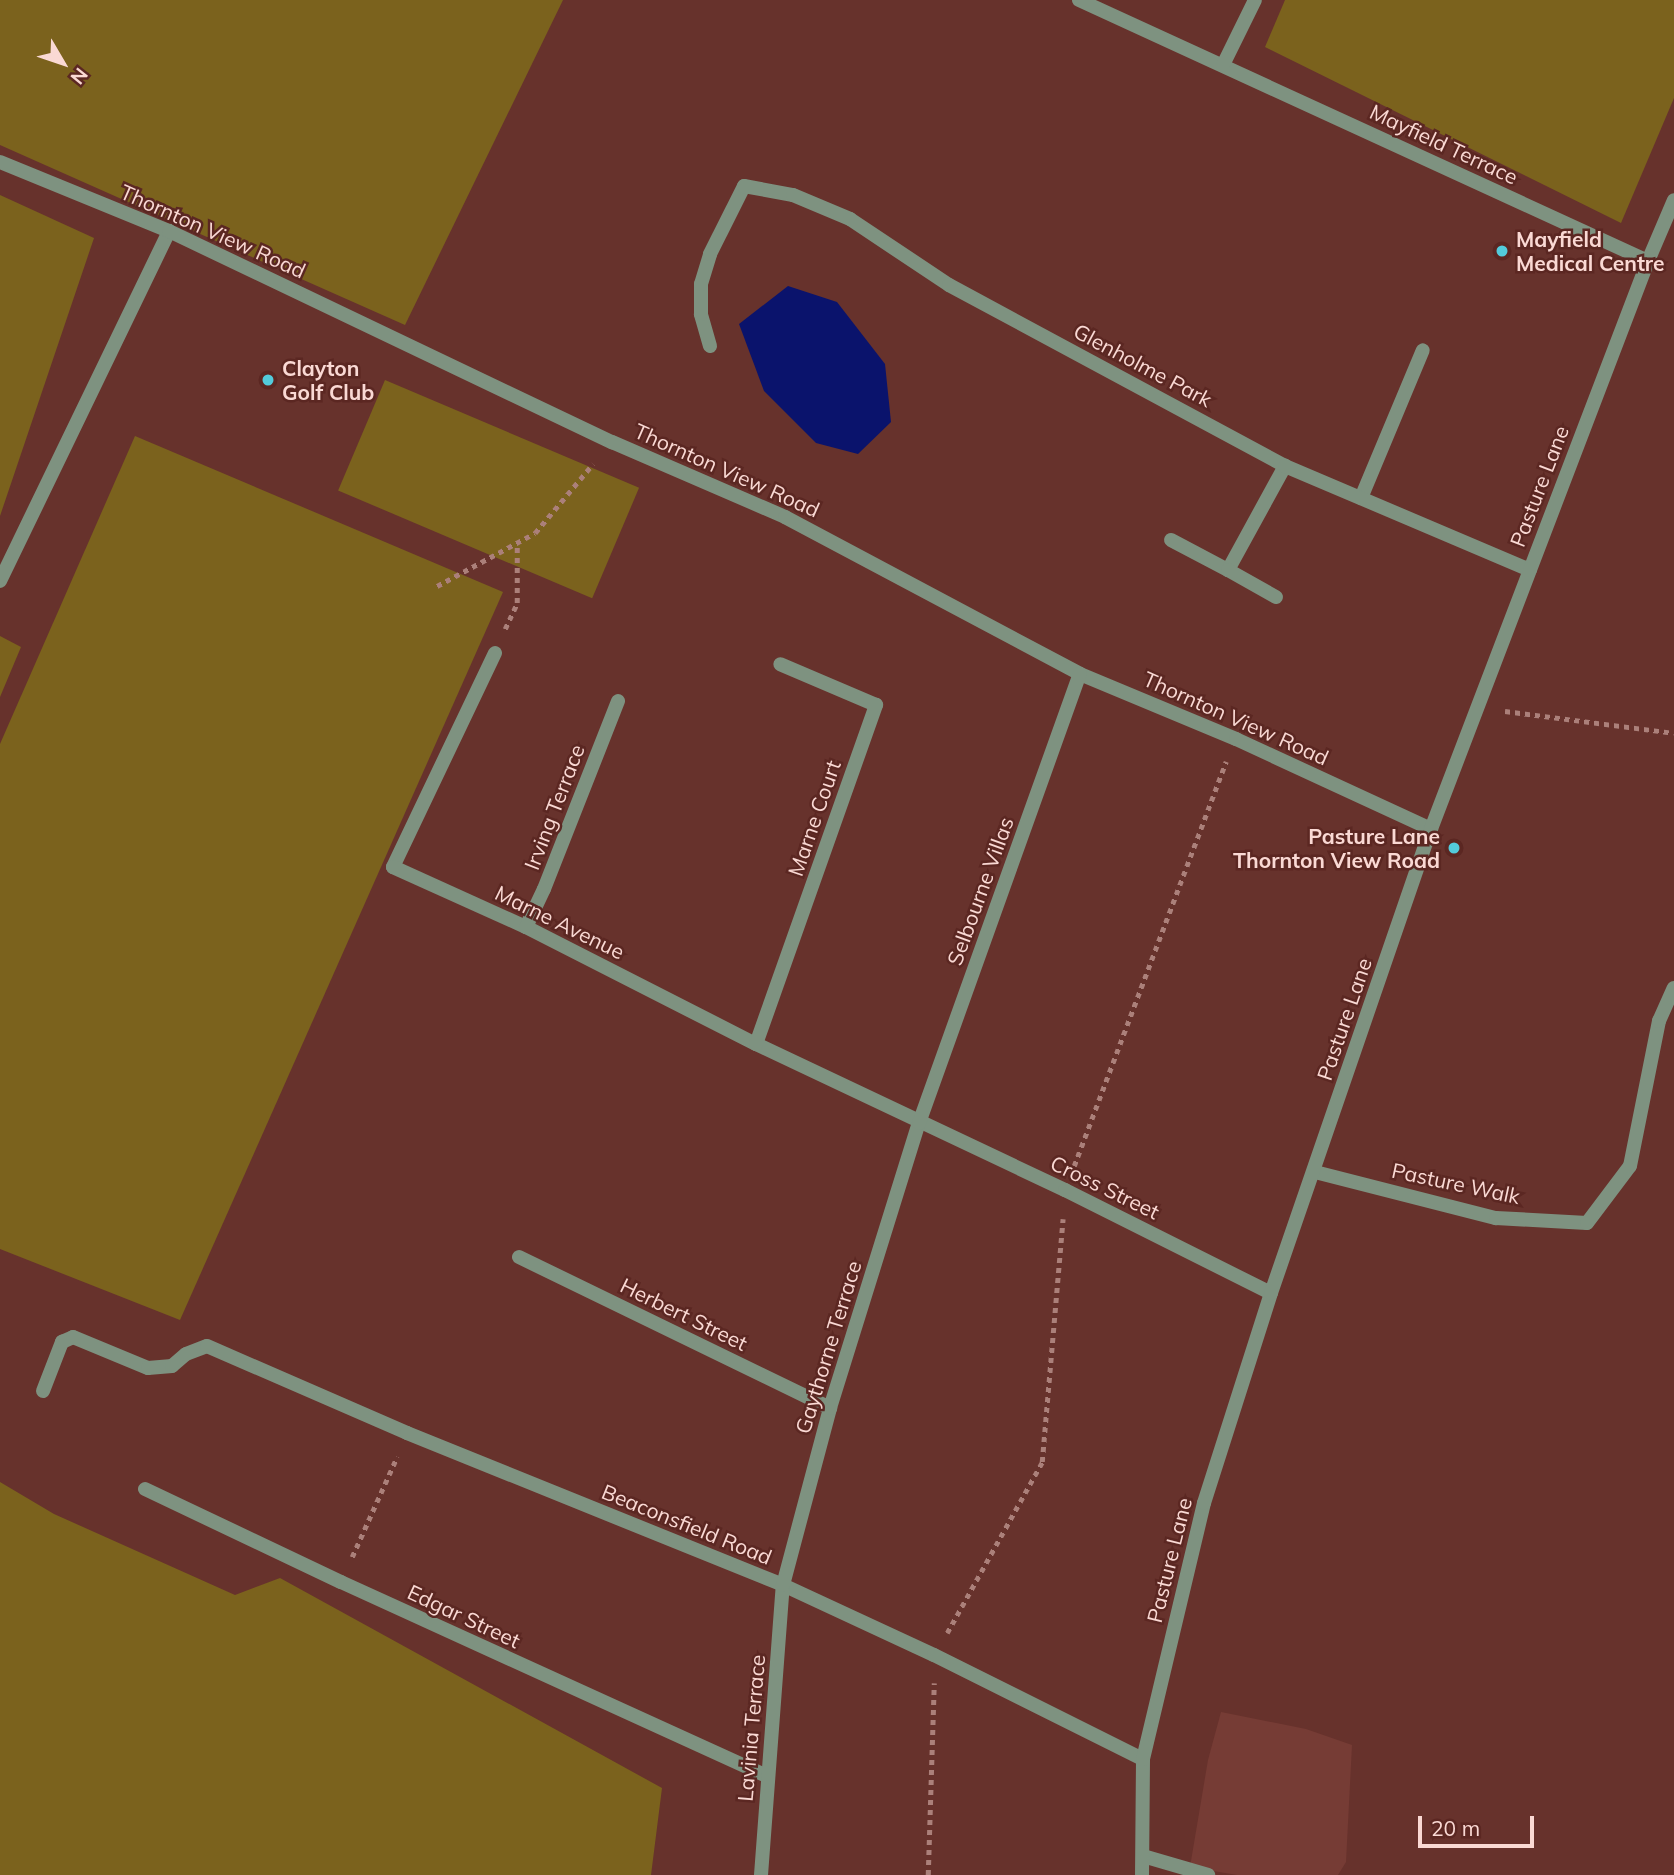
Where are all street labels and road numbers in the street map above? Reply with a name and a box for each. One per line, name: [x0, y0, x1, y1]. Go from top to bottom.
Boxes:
street label: Mayfield Terrace: [1366, 99, 1522, 189]
street label: Thornton View Road: [116, 179, 310, 283]
street label: Glenholme Park: [1070, 318, 1216, 412]
street label: Thornton View Road: [630, 418, 824, 522]
street label: Pasture Lane: [1504, 422, 1574, 550]
street label: Thornton View Road: [1139, 666, 1333, 770]
street label: Irving Terrace: [519, 741, 589, 873]
street label: Marne Court: [782, 757, 846, 879]
street label: Selbourne Villas: [942, 814, 1018, 968]
street label: Marne Avenue: [491, 880, 629, 964]
street label: Pasture Lane: [1311, 955, 1377, 1083]
street label: Cross Street: [1046, 1150, 1164, 1224]
street label: Pasture Walk: [1390, 1157, 1522, 1209]
street label: Gaythorne Terrace: [790, 1257, 866, 1437]
street label: Herbert Street: [616, 1272, 752, 1356]
street label: Beaconsfield Road: [598, 1478, 776, 1570]
street label: Pasture Lane: [1141, 1495, 1197, 1625]
street label: Edgar Street: [404, 1579, 524, 1653]
street label: Lavinia Terrace: [732, 1654, 770, 1802]

